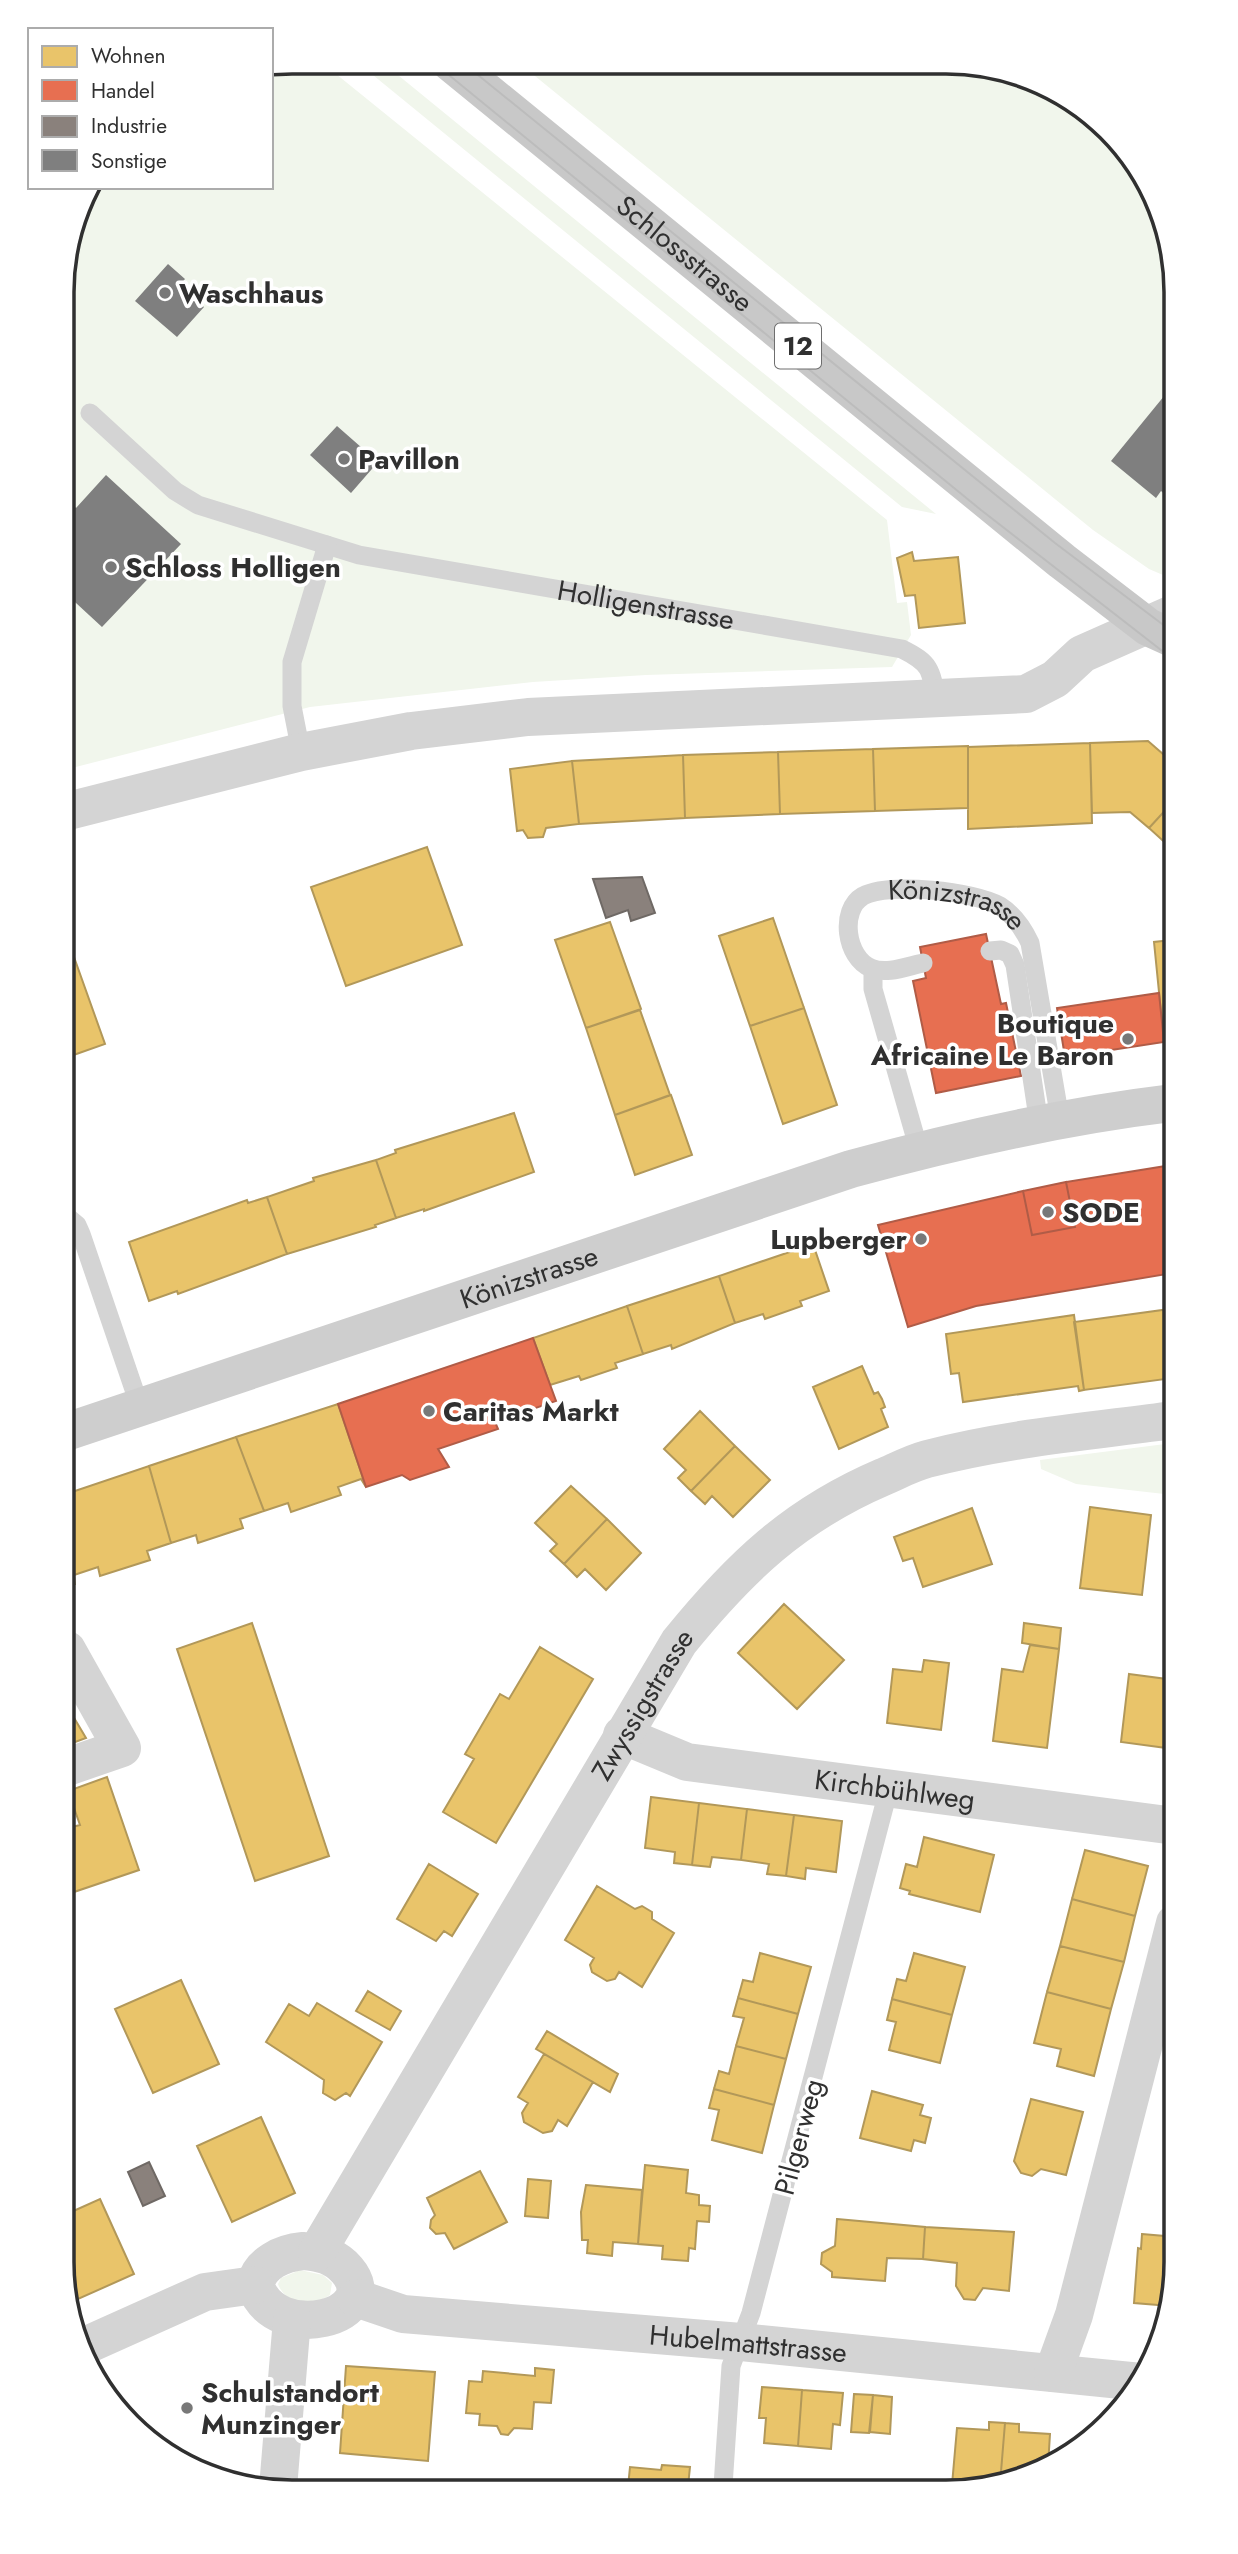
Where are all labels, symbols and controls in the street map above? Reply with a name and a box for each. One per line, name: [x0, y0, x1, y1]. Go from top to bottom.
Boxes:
legend: [28, 28, 273, 189]
text: Wohnen: [91, 41, 165, 71]
text: Handel: [91, 76, 155, 106]
text: Industrie: [91, 111, 167, 141]
text: Sonstige: [91, 146, 167, 176]
street label: Schlossstrasse: [608, 185, 762, 322]
place label: Waschhaus: [179, 273, 324, 314]
marker: Waschhaus: [157, 285, 173, 301]
road number: 12: [775, 324, 821, 368]
place label: Pavillon: [358, 439, 460, 480]
marker: Pavillon: [336, 451, 352, 467]
place label: Schloss Holligen: [125, 547, 341, 588]
marker: Schloss Holligen: [103, 559, 119, 575]
street label: Holligenstrasse: [554, 569, 737, 640]
street label: Könizstrasse: [887, 868, 1037, 939]
place label: Boutique Africaine Le Baron: [870, 1003, 1114, 1076]
marker: Boutique Africaine Le Baron: [1120, 1031, 1136, 1047]
place label: SODE: [1062, 1192, 1140, 1233]
marker: SODE: [1040, 1204, 1056, 1220]
place label: Lupberger: [770, 1219, 907, 1260]
marker: Lupberger: [913, 1231, 929, 1247]
street label: Könizstrasse: [454, 1235, 603, 1319]
place label: Caritas Markt: [443, 1391, 619, 1432]
marker: Caritas Markt: [421, 1403, 437, 1419]
street label: Zwyssigstrasse: [581, 1619, 703, 1788]
street label: Kirchbühlweg: [812, 1758, 977, 1820]
street label: Pilgerweg: [764, 2074, 834, 2200]
street label: Hubelmattstrasse: [648, 2314, 849, 2373]
place label: Schulstandort Munzinger: [201, 2372, 379, 2445]
marker: Schulstandort Munzinger: [179, 2400, 195, 2416]

